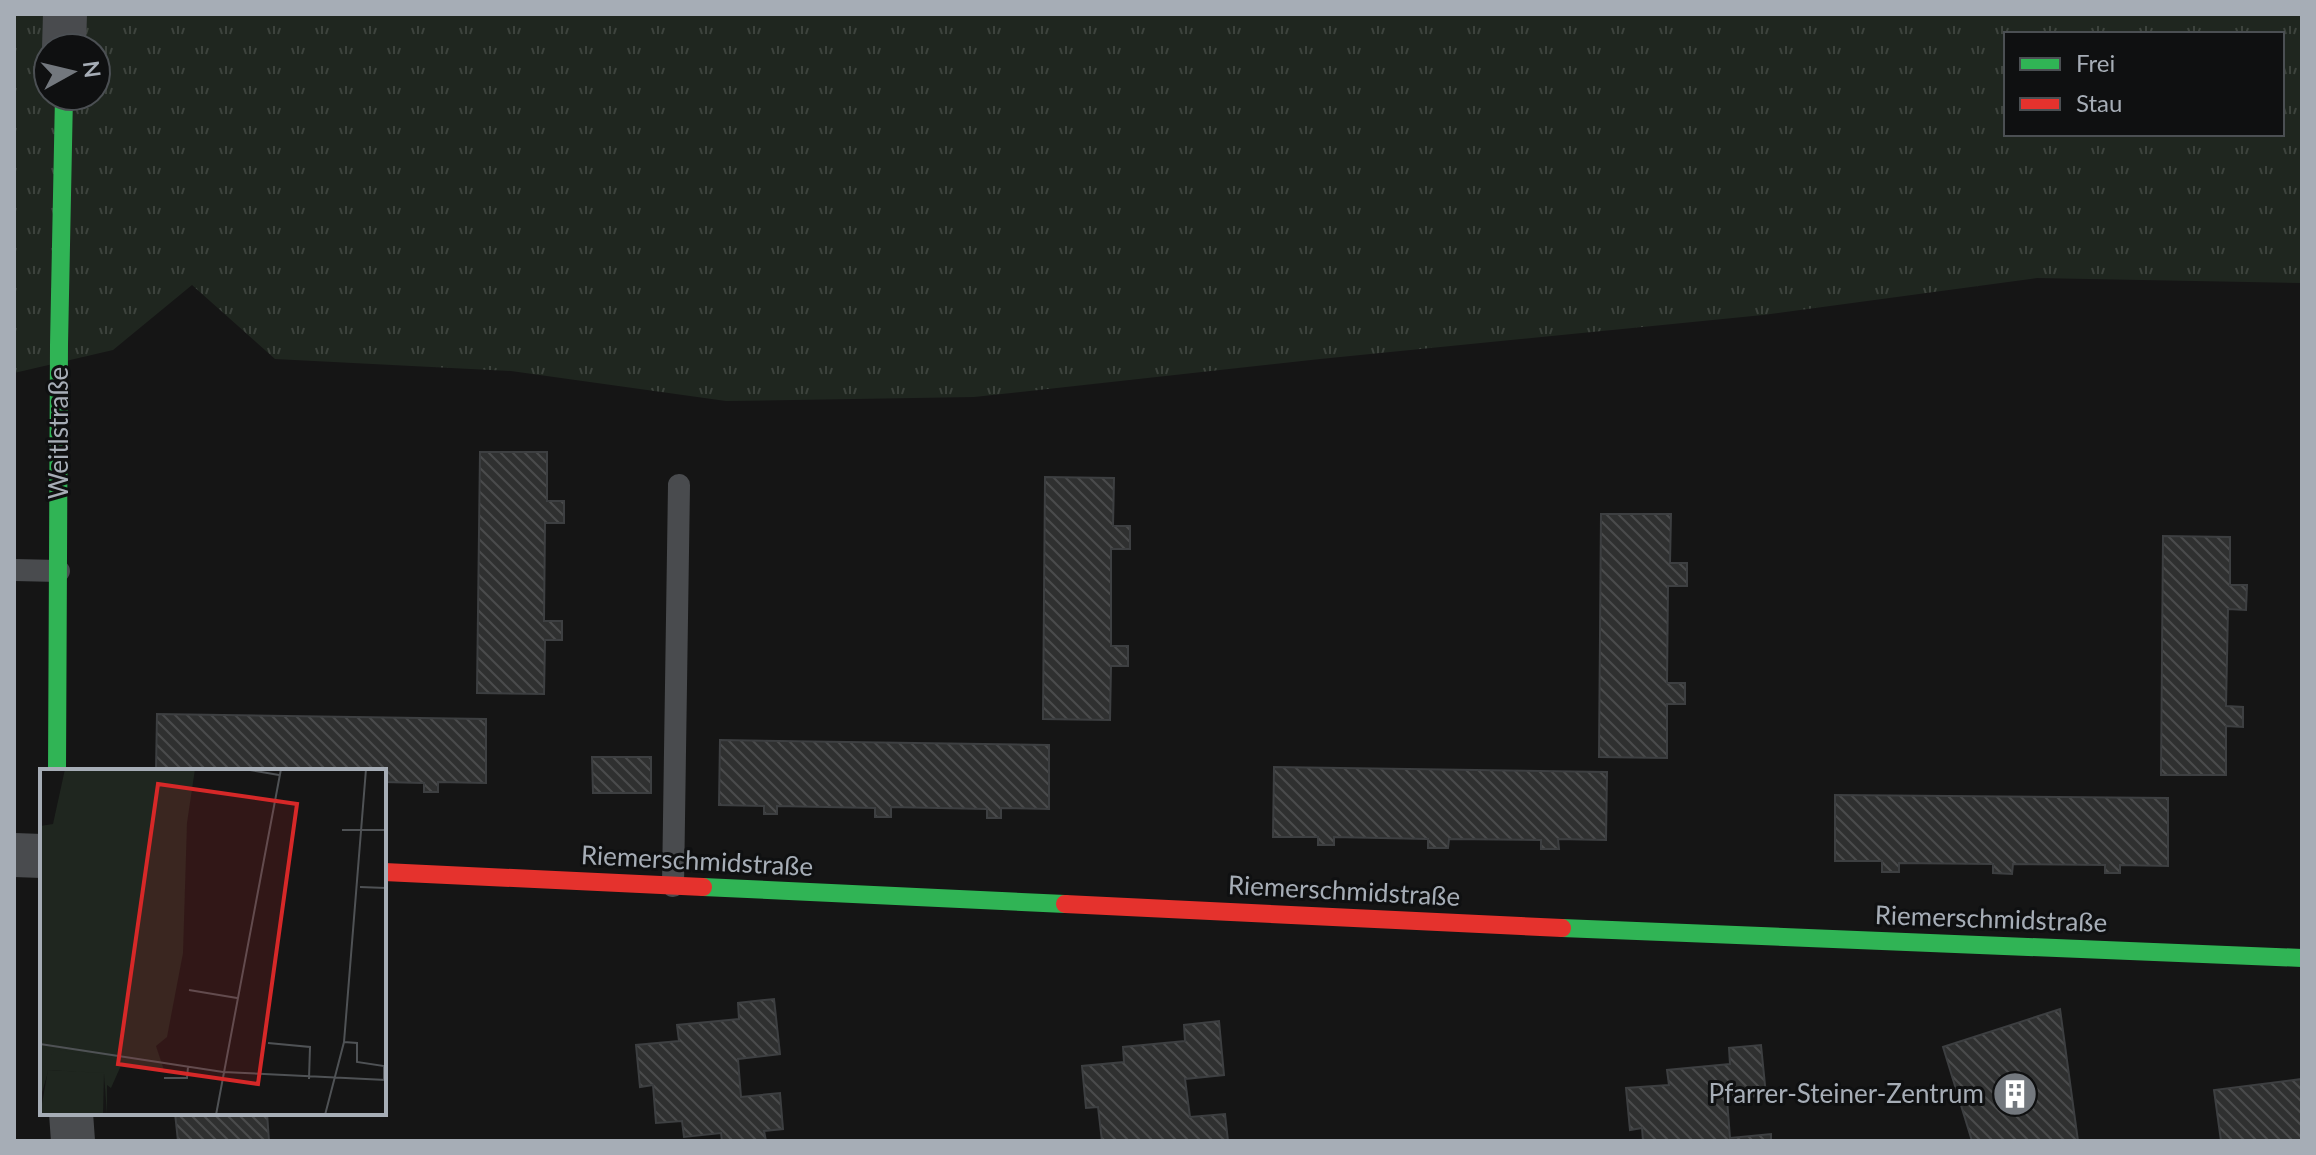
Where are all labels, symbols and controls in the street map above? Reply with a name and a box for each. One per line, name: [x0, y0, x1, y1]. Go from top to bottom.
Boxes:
north arrow: [32, 32, 112, 112]
legend: [2004, 32, 2284, 136]
text: Frei: [2076, 48, 2115, 77]
text: N: [78, 59, 107, 79]
text: Stau: [2076, 88, 2122, 117]
street label: Weitlstraße: [42, 367, 74, 499]
inset map: [40, 769, 386, 1115]
street label: Riemerschmidstraße: [580, 838, 814, 882]
street label: Riemerschmidstraße: [1227, 868, 1461, 912]
street label: Riemerschmidstraße: [1874, 898, 2108, 938]
building icon: Pfarrer-Steiner-Zentrum: [1991, 1070, 2039, 1118]
place label: Pfarrer-Steiner-Zentrum: [1709, 1077, 1984, 1109]

